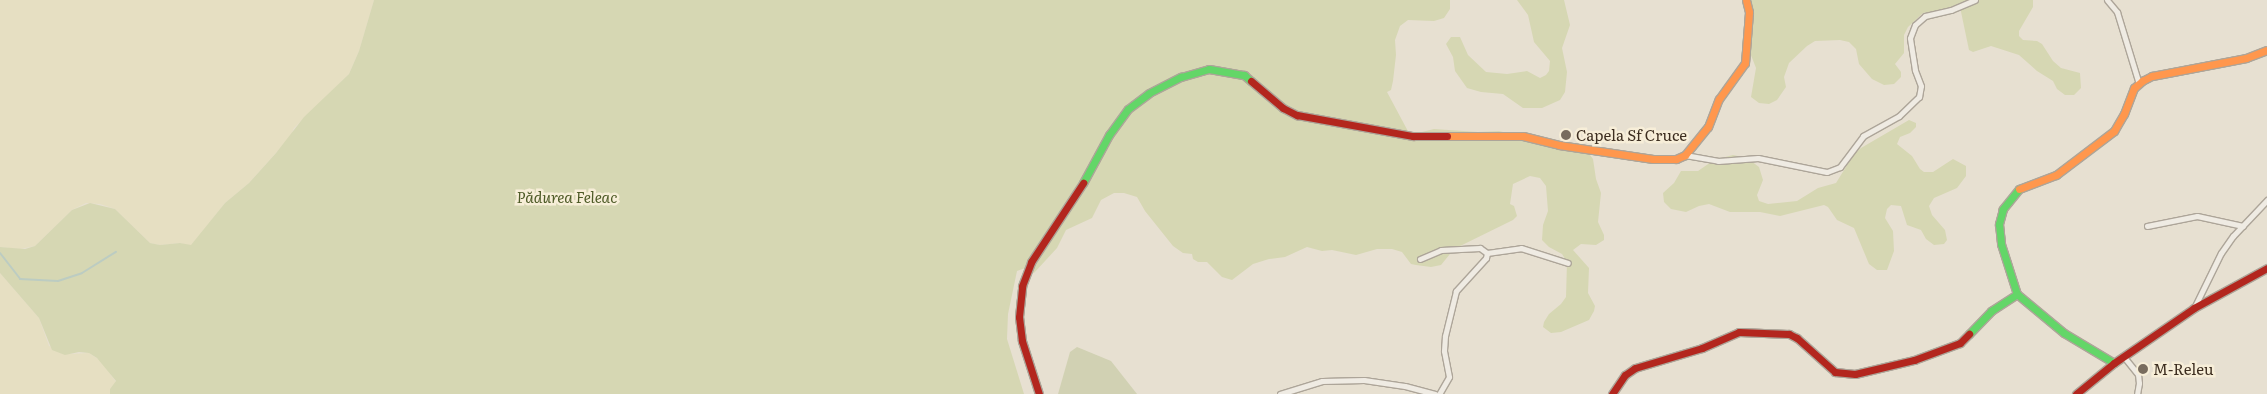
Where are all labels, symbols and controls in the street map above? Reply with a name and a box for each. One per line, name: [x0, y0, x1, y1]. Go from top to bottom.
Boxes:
place label: Capela Sf Cruce: [1576, 126, 1687, 144]
marker: Capela Sf Cruce: [1560, 129, 1572, 141]
park label: Pădurea Feleac: [517, 188, 617, 206]
place label: M-Releu: [2153, 360, 2213, 378]
marker: M-Releu: [2137, 363, 2149, 375]

